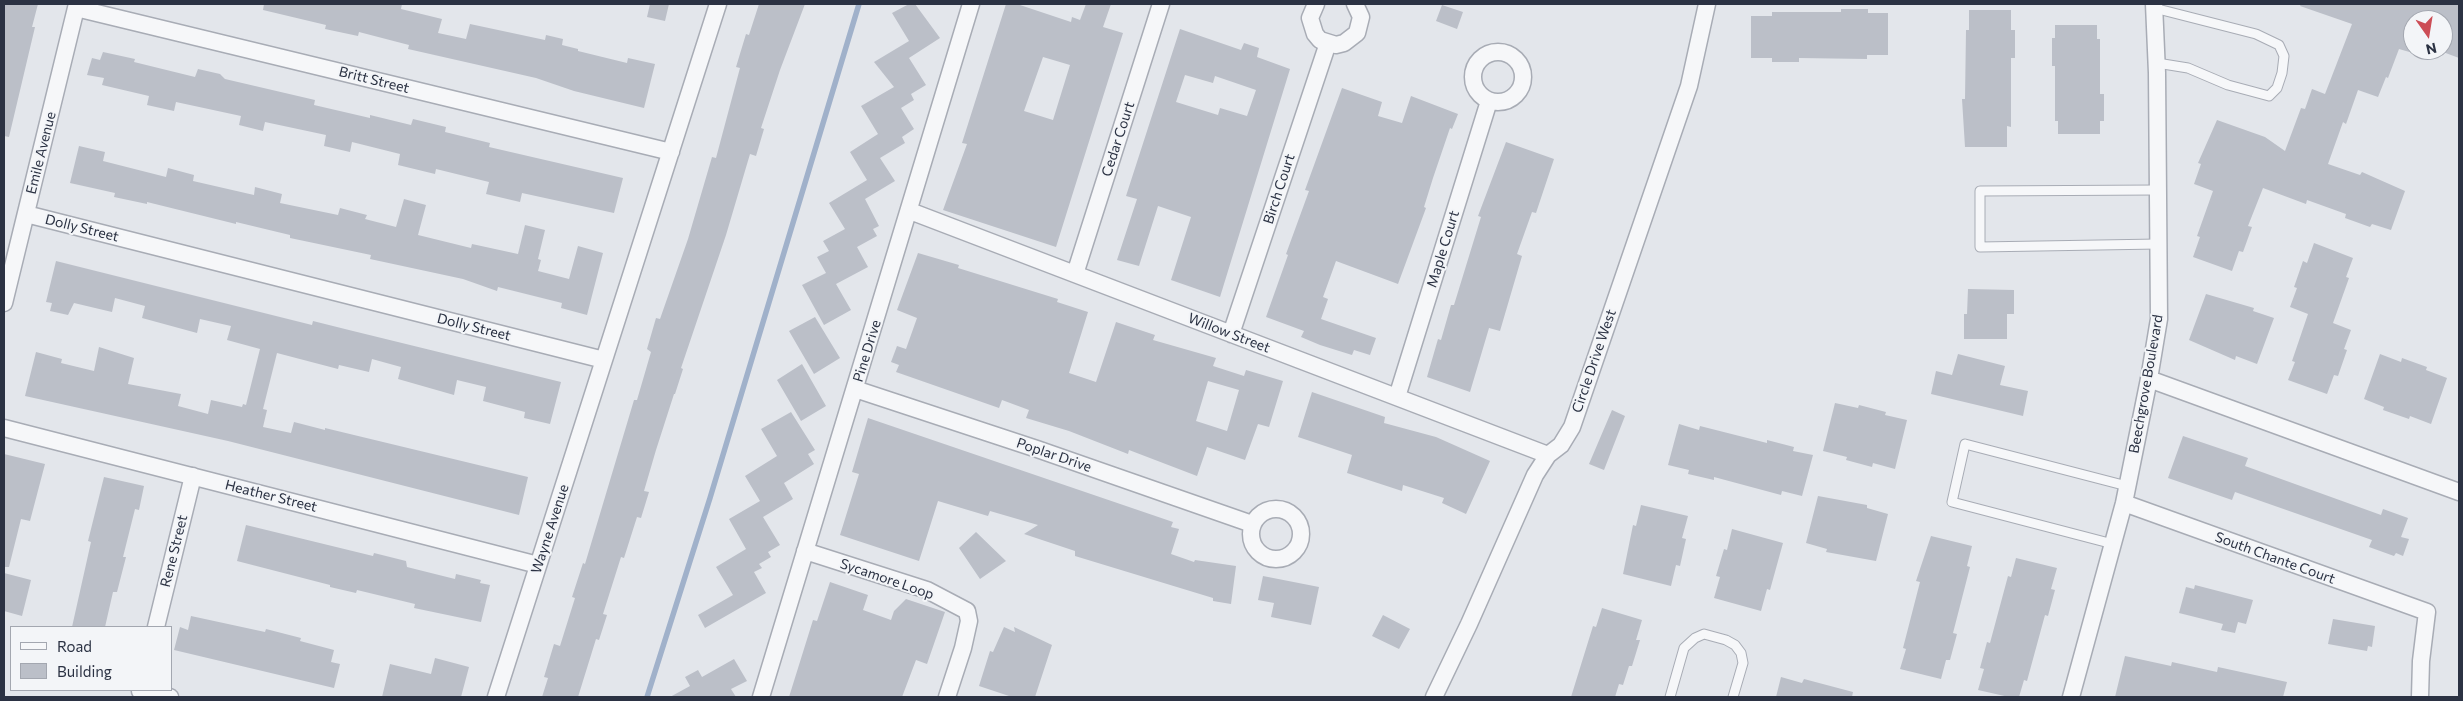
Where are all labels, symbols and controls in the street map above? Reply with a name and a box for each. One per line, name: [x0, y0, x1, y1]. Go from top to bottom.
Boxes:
north arrow: [2403, 10, 2453, 60]
text: N: [2424, 40, 2438, 59]
street label: Britt Street: [337, 63, 411, 97]
street label: Cedar Court: [1098, 99, 1138, 179]
street label: Emile Avenue: [23, 110, 59, 196]
street label: Birch Court: [1260, 152, 1298, 226]
street label: Maple Court: [1423, 208, 1463, 290]
street label: Dolly Street: [43, 211, 121, 245]
street label: Circle Drive West: [1568, 307, 1620, 415]
street label: Dolly Street: [435, 310, 513, 344]
street label: Willow Street: [1186, 310, 1272, 356]
street label: Beechgrove Boulevard: [2126, 313, 2166, 455]
street label: Pine Drive: [850, 318, 884, 384]
street label: Poplar Drive: [1014, 434, 1094, 476]
street label: Heather Street: [223, 476, 319, 516]
street label: Wayne Avenue: [528, 482, 572, 576]
street label: Rene Street: [157, 513, 191, 589]
street label: South Chante Court: [2213, 528, 2337, 588]
street label: Sycamore Loop: [838, 555, 936, 603]
legend: [10, 626, 172, 691]
text: Road: [57, 637, 92, 655]
text: Building: [57, 662, 112, 680]

